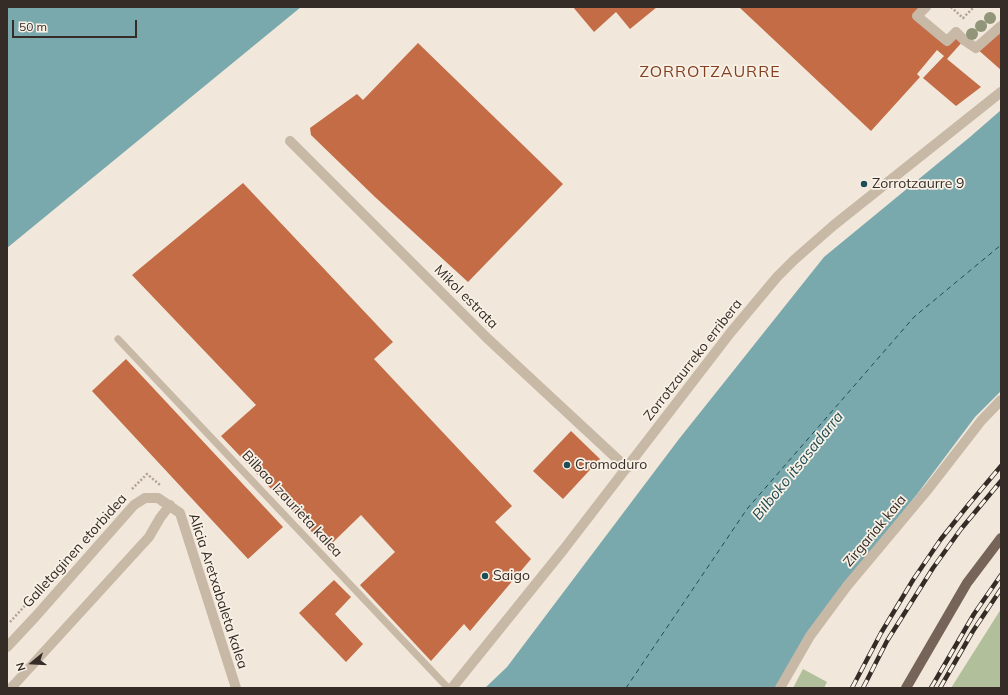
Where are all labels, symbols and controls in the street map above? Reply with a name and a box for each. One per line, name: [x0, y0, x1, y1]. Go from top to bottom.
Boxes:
scale bar: [14, 12, 139, 38]
text: 50 m: [19, 19, 47, 34]
district label: ZORROTZAURRE: [639, 62, 781, 82]
place label: Zorrotzaurre 9: [872, 176, 964, 192]
marker: Zorrotzaurre 9: [859, 179, 869, 189]
street label: Mikol estrata: [431, 262, 501, 332]
street label: Zorrotzaurreko erribera: [640, 296, 746, 424]
water label: Bilboko itsasadarra: [749, 408, 847, 524]
street label: Bilbao Izaurieta kalea: [238, 447, 346, 561]
place label: Cromoduro: [575, 457, 647, 473]
marker: Cromoduro: [562, 460, 572, 470]
street label: Galletaginen etorbidea: [19, 491, 131, 611]
street label: Zirgariak kaia: [840, 492, 910, 570]
street label: Alicia Aretxabaleta kalea: [185, 511, 251, 671]
place label: Saigo: [493, 568, 530, 584]
marker: Saigo: [480, 571, 490, 581]
north arrow: [12, 643, 52, 683]
text: N: [13, 661, 29, 673]

